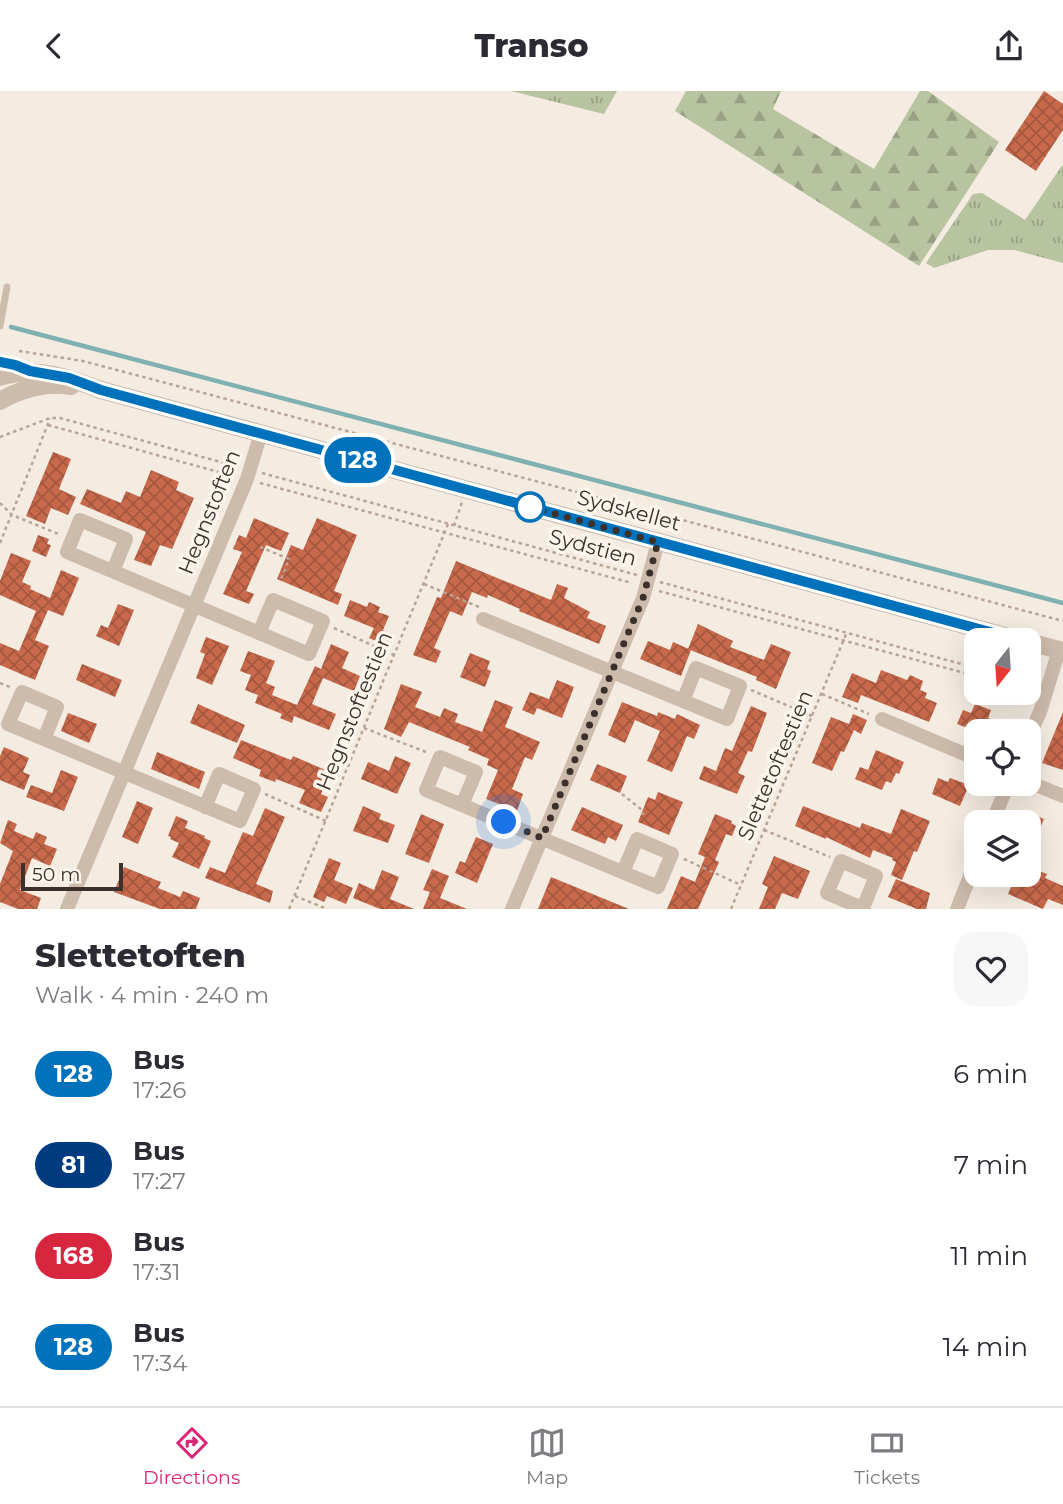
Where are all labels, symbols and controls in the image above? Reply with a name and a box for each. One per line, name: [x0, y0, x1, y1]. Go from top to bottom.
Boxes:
text: Transo: [474, 26, 589, 65]
icon: back: [35, 27, 73, 65]
icon: share: [990, 27, 1028, 65]
line badge: 128: [318, 437, 398, 483]
text: 128: [338, 445, 378, 474]
street label: Hegnstoften: [173, 446, 245, 578]
street label: Sydskellet: [575, 484, 683, 536]
unlabelled marker: [515, 492, 545, 522]
street label: Sydstien: [547, 523, 639, 571]
street label: Hegnstoftestien: [311, 628, 397, 794]
north arrow: [964, 628, 1041, 705]
map controls: [964, 628, 1041, 887]
street label: Slettetoftestien: [732, 686, 818, 844]
button: locate: [964, 719, 1041, 796]
your location: [486, 804, 521, 839]
button: layers: [964, 810, 1041, 887]
scale bar: [21, 860, 122, 892]
text: 50 m: [32, 863, 80, 886]
button: heart: [954, 932, 1028, 1006]
text: Slettetoften: [35, 935, 246, 975]
text: Walk · 4 min · 240 m: [35, 981, 269, 1009]
text: Bus: [133, 1044, 185, 1076]
text: 6 min: [953, 1058, 1028, 1090]
text: 128: [54, 1059, 93, 1088]
text: 17:26: [133, 1076, 186, 1104]
text: Bus: [133, 1135, 185, 1167]
text: 7 min: [954, 1149, 1028, 1181]
text: 81: [61, 1150, 86, 1179]
text: 17:27: [133, 1167, 186, 1195]
text: Bus: [133, 1226, 185, 1258]
text: 11 min: [950, 1240, 1028, 1272]
text: 168: [53, 1241, 94, 1270]
text: 17:31: [133, 1258, 181, 1286]
text: Bus: [133, 1317, 185, 1349]
text: 14 min: [942, 1331, 1028, 1363]
text: 128: [54, 1332, 93, 1361]
text: 17:34: [133, 1349, 187, 1377]
tab: Directions: [143, 1424, 240, 1489]
tab: Map: [526, 1424, 568, 1489]
tab: Tickets: [854, 1424, 920, 1489]

